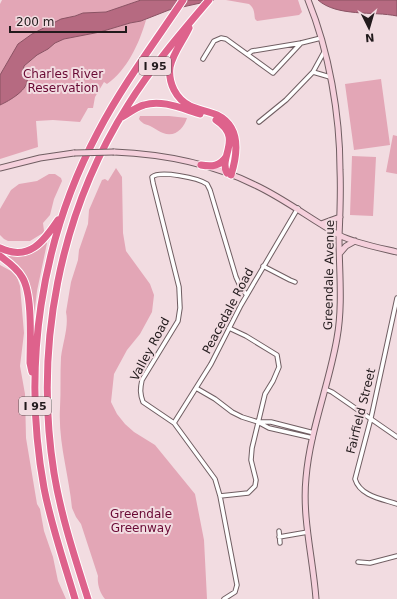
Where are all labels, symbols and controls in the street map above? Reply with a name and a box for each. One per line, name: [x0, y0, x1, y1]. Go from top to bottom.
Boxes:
scale bar: [10, 8, 126, 34]
north arrow: [349, 8, 389, 48]
text: 200 m: [16, 15, 54, 29]
text: N: [365, 31, 375, 44]
road number: I 95: [139, 57, 171, 75]
park label: Charles River Reservation: [23, 67, 103, 95]
street label: Greendale Avenue: [321, 220, 337, 330]
street label: Peacedale Road: [199, 266, 257, 356]
street label: Valley Road: [127, 315, 173, 383]
street label: Fairfield Street: [344, 367, 378, 455]
road number: I 95: [19, 397, 51, 415]
park label: Greendale Greenway: [110, 507, 172, 535]

